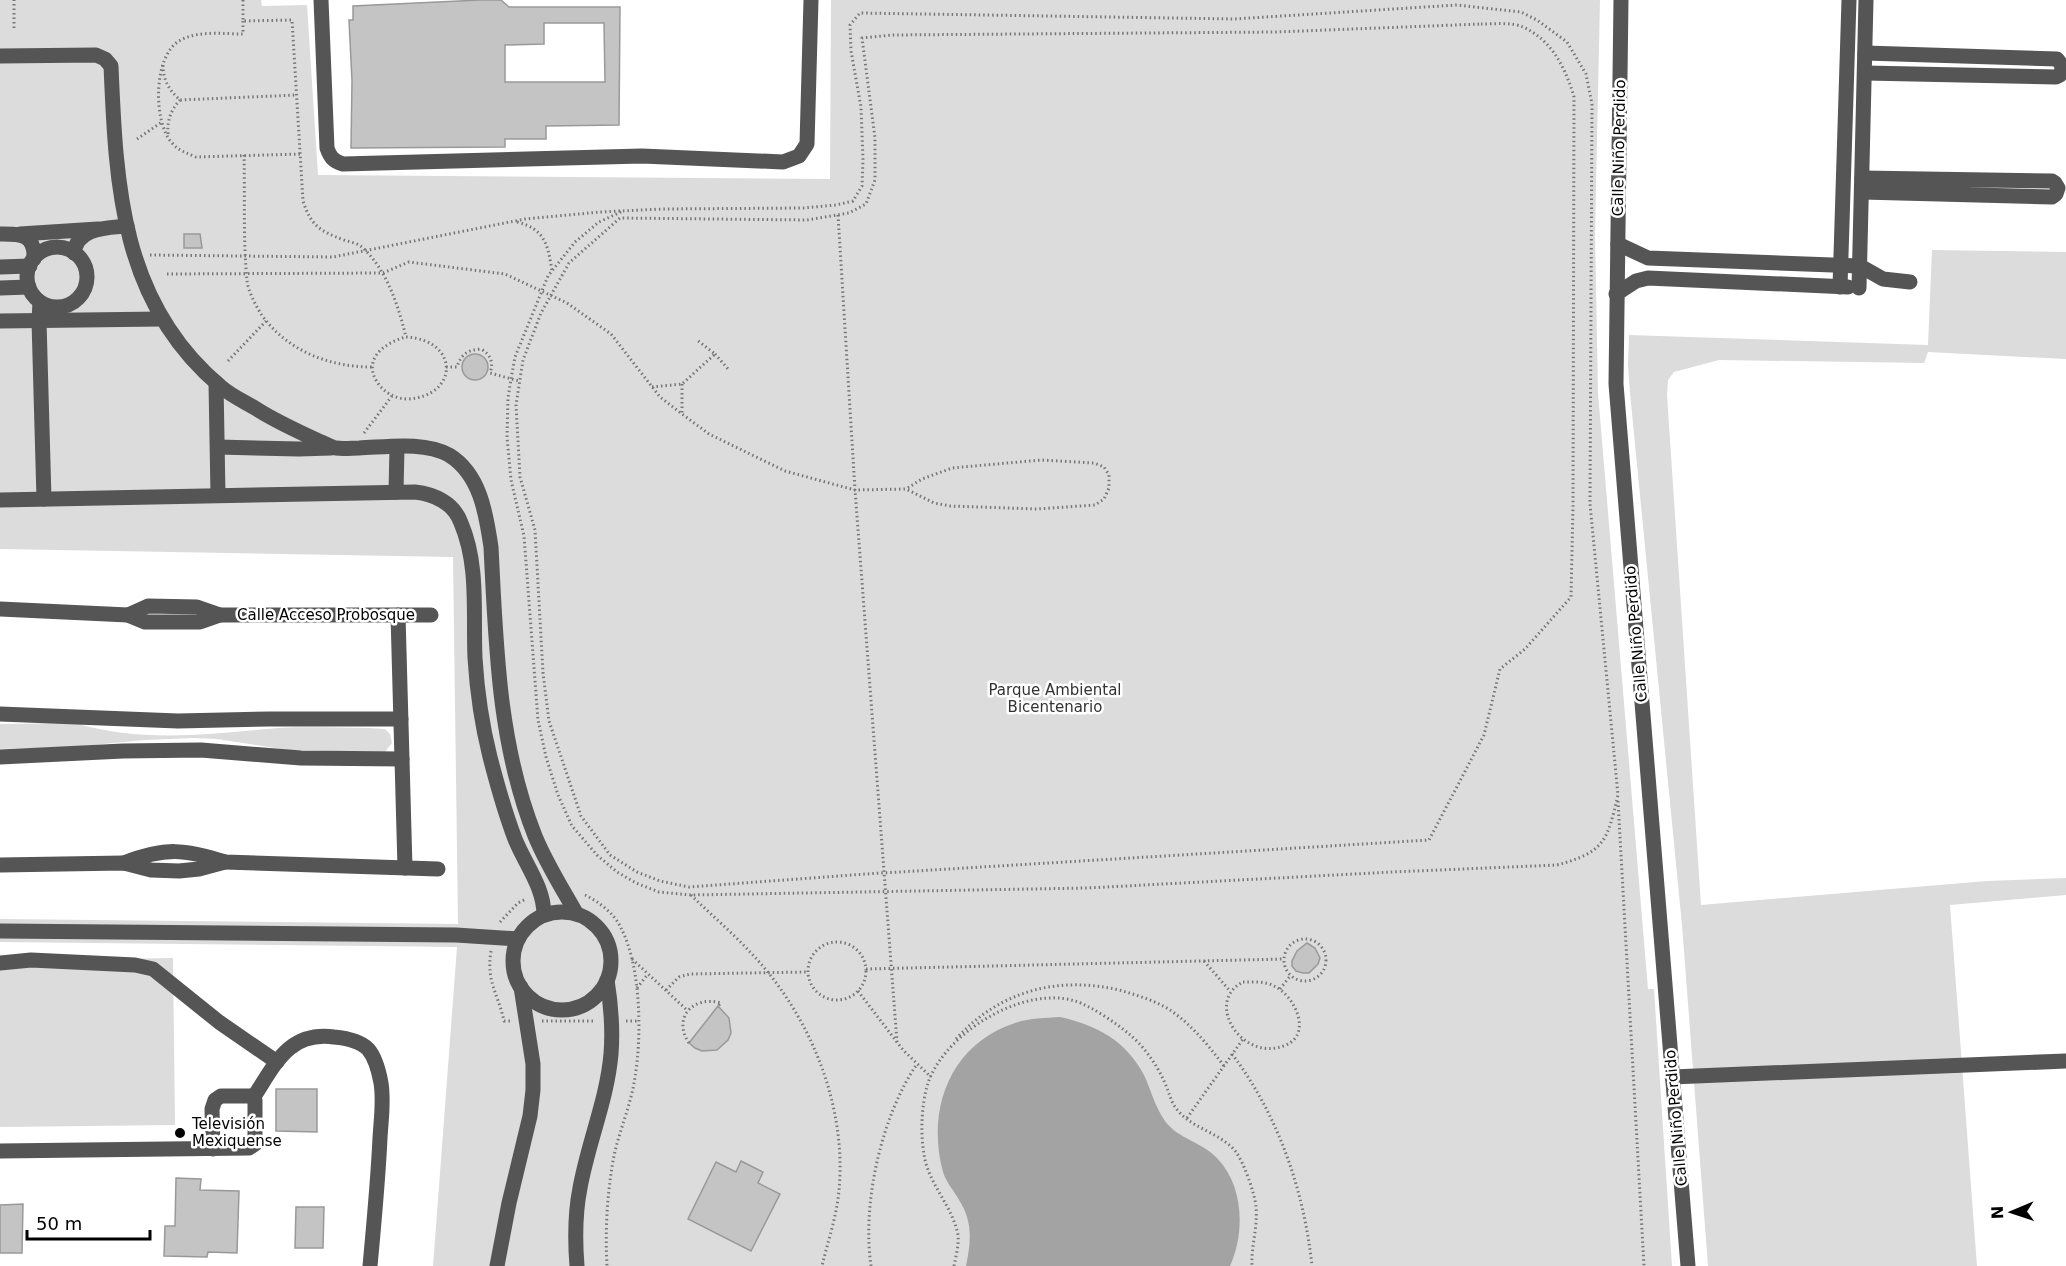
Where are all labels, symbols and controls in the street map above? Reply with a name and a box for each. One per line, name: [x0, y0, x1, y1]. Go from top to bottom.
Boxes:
street label: Calle Niño Perdido: [1609, 79, 1629, 217]
street label: Calle Niño Perdido: [1621, 565, 1651, 703]
street label: Calle Acceso Probosque: [237, 606, 415, 624]
park label: Parque Ambiental Bicentenario: [988, 681, 1122, 716]
street label: Calle Niño Perdido: [1661, 1049, 1691, 1187]
place label: Televisión Mexiquense: [191, 1115, 282, 1150]
marker: Televisión Mexiquense: [173, 1126, 187, 1140]
north arrow: [1982, 1182, 2042, 1242]
scale bar: [27, 1203, 150, 1241]
text: N: [1988, 1205, 2007, 1220]
text: 50 m: [36, 1213, 82, 1234]

